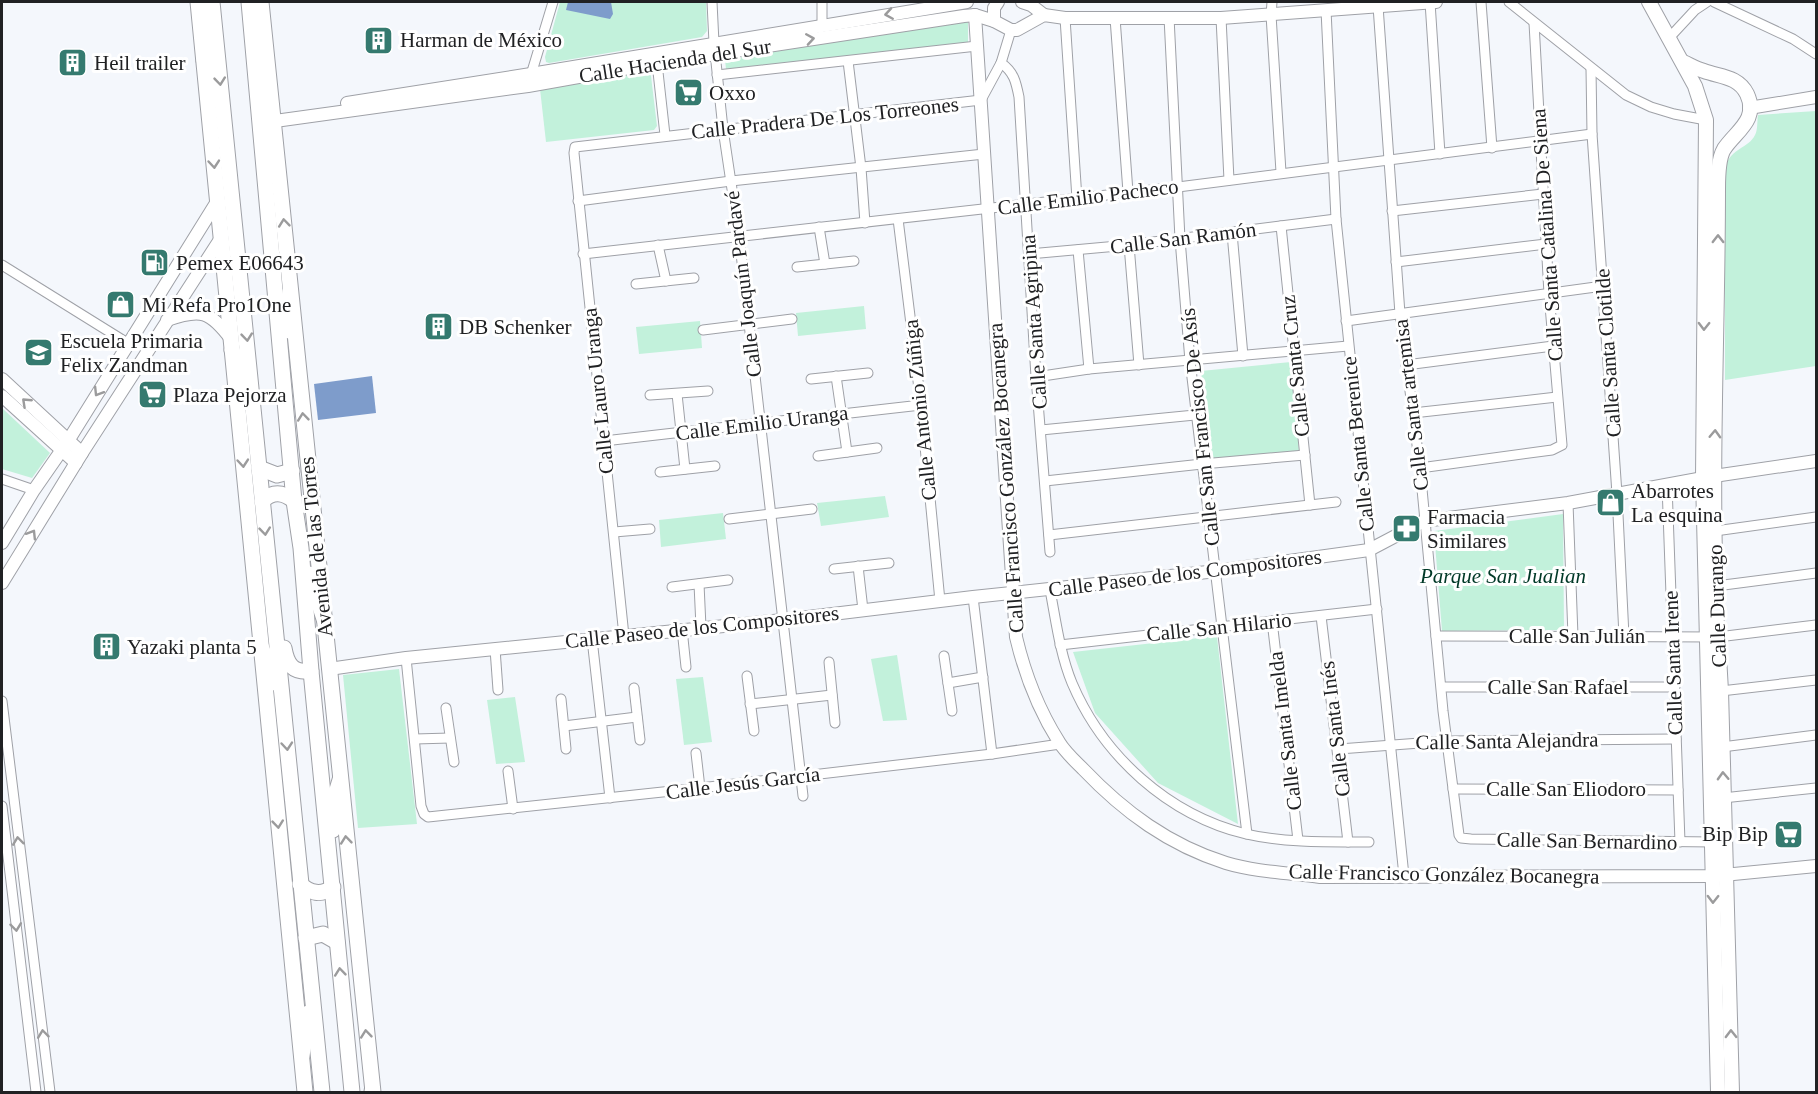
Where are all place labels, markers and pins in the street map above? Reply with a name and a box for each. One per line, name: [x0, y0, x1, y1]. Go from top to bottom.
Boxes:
building icon: Harman de México: [363, 24, 395, 56]
place label: Harman de México: [400, 28, 562, 52]
building icon: Heil trailer: [57, 47, 89, 79]
place label: Heil trailer: [94, 51, 186, 75]
supermarket icon: Oxxo: [672, 77, 704, 109]
place label: Oxxo: [709, 81, 756, 105]
fuel station icon: Pemex E06643: [139, 247, 171, 279]
place label: Pemex E06643: [176, 251, 304, 275]
shop icon: Mi Refa Pro1One: [105, 289, 137, 321]
place label: Mi Refa Pro1One: [142, 293, 291, 317]
building icon: DB Schenker: [422, 311, 454, 343]
place label: DB Schenker: [459, 315, 572, 339]
place label: Escuela Primaria Felix Zandman: [60, 329, 204, 377]
school or university icon: Escuela Primaria Felix Zandman: [23, 337, 55, 369]
supermarket icon: Plaza Pejorza: [136, 379, 168, 411]
place label: Plaza Pejorza: [173, 383, 287, 407]
place label: Abarrotes La esquina: [1631, 479, 1723, 527]
shop icon: Abarrotes La esquina: [1594, 487, 1626, 519]
place label: Farmacia Similares: [1427, 505, 1506, 553]
pharmacy icon: Farmacia Similares: [1390, 513, 1422, 545]
building icon: Yazaki planta 5: [90, 631, 122, 663]
place label: Yazaki planta 5: [127, 635, 257, 659]
supermarket icon: Bip Bip: [1773, 818, 1805, 850]
place label: Bip Bip: [1702, 822, 1768, 846]

